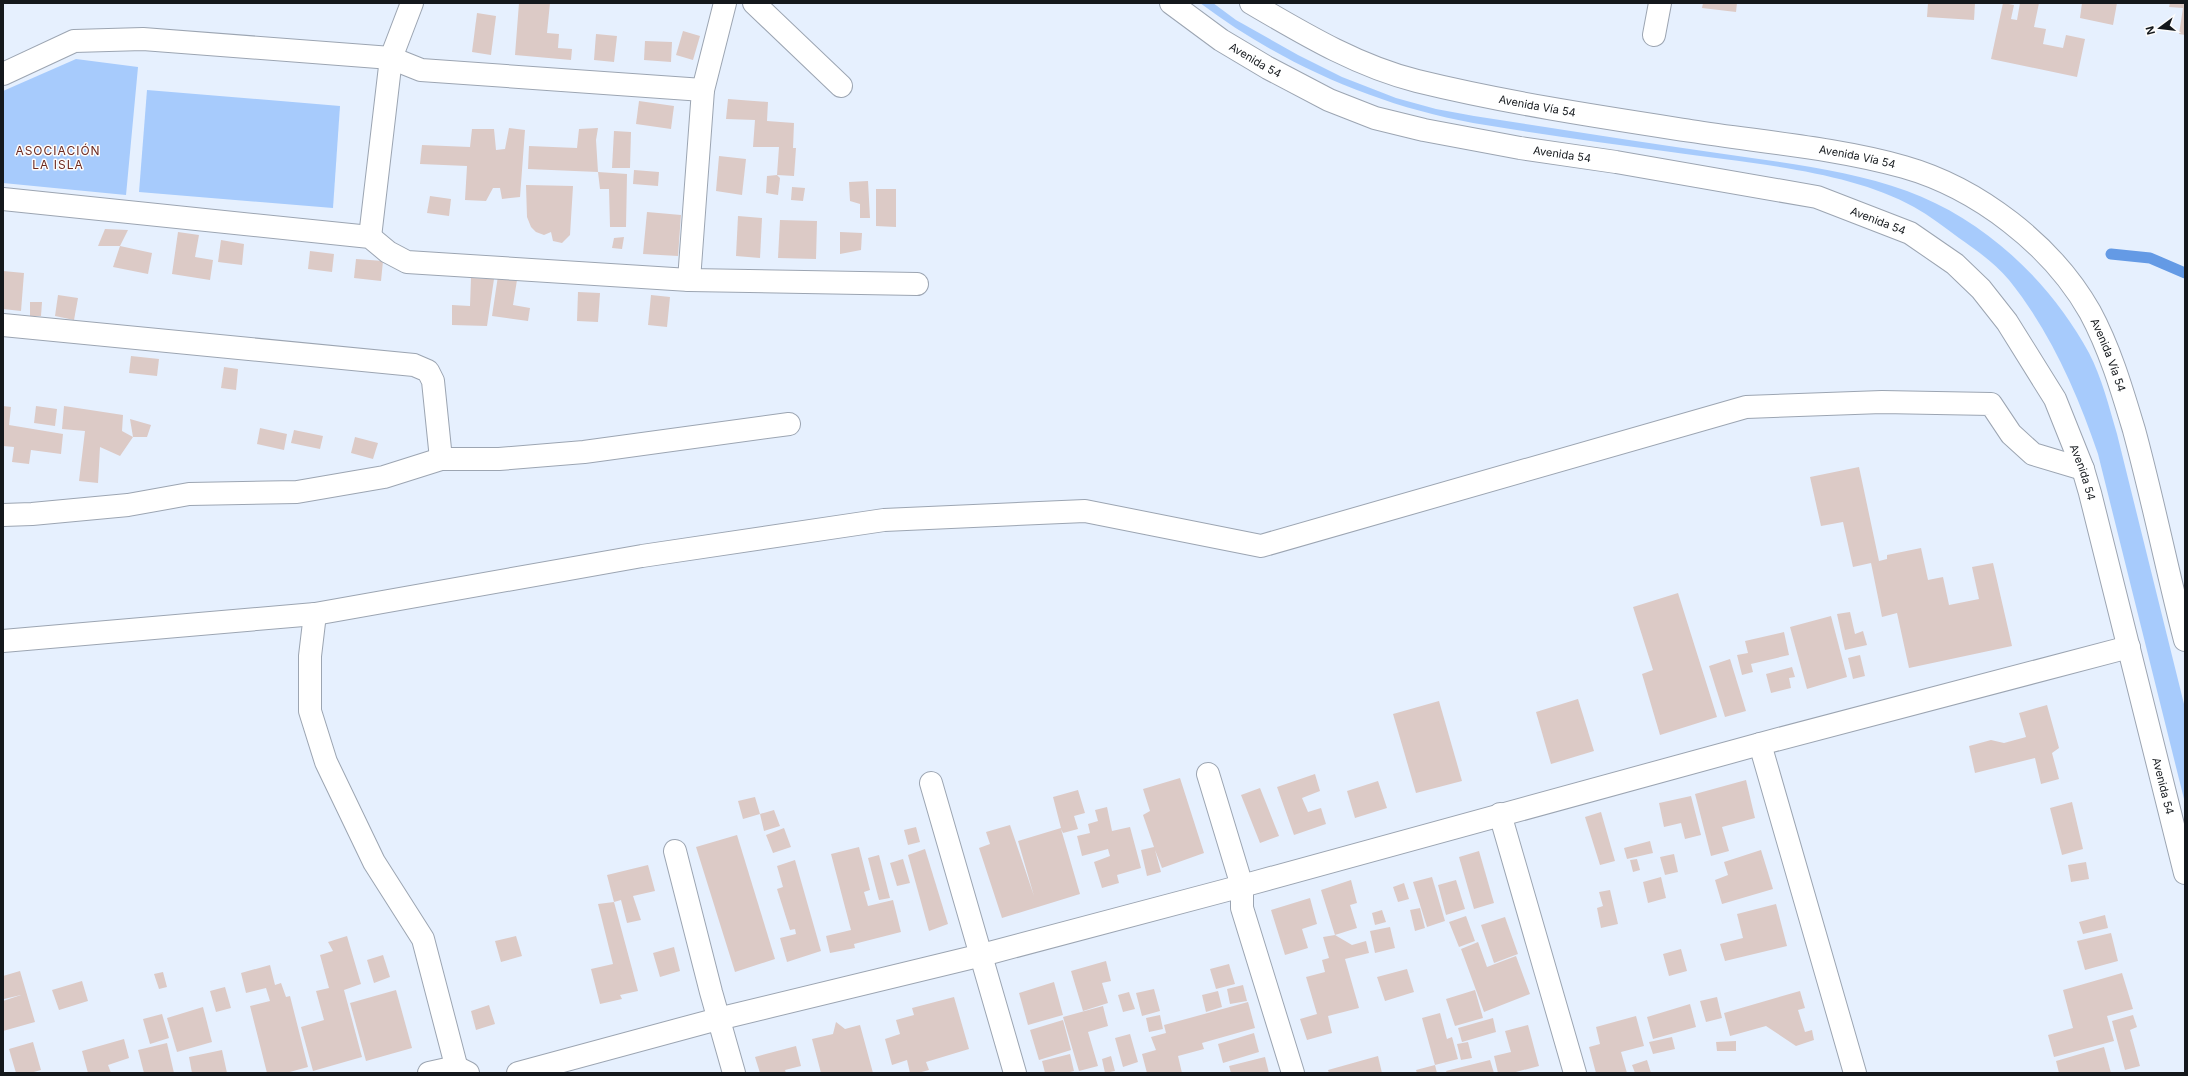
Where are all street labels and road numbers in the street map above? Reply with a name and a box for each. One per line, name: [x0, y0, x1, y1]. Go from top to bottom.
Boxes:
street label: Avenida 54: [1227, 39, 1284, 81]
street label: Avenida Vía 54: [1498, 92, 1577, 120]
street label: Avenida Vía 54: [1818, 142, 1897, 171]
street label: Avenida 54: [1532, 143, 1592, 165]
street label: Avenida 54: [1849, 204, 1908, 238]
street label: Avenida Vía 54: [2087, 316, 2129, 394]
street label: Avenida 54: [2067, 442, 2099, 502]
street label: Avenida 54: [2149, 756, 2177, 816]

